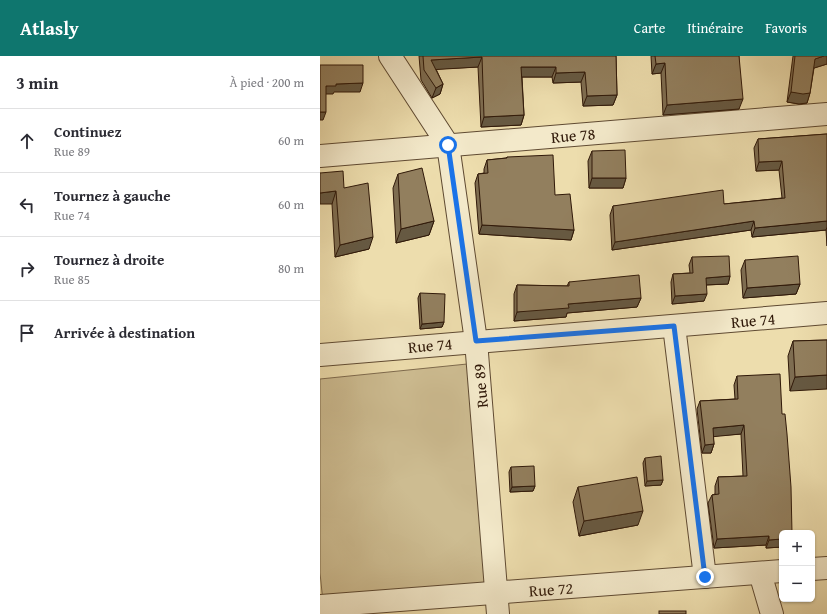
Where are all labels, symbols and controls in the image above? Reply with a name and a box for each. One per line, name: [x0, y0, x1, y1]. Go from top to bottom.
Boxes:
text: Atlasly: [20, 14, 79, 42]
text: Carte: [634, 18, 665, 38]
text: Itinéraire: [687, 18, 743, 38]
text: Favoris: [765, 18, 807, 38]
text: 3 min: [16, 70, 58, 95]
text: À pied · 200 m: [229, 73, 304, 92]
text: Continuez: [54, 121, 122, 142]
street label: Rue 78: [550, 121, 596, 149]
icon: ahead: [16, 130, 38, 152]
text: 60 m: [278, 131, 304, 150]
route start: [439, 136, 457, 154]
text: Rue 89: [54, 142, 90, 161]
text: Tournez à gauche: [54, 185, 171, 206]
icon: left: [16, 194, 38, 216]
text: 60 m: [278, 195, 304, 214]
text: Rue 74: [54, 206, 90, 225]
text: Tournez à droite: [54, 249, 164, 270]
icon: right: [16, 258, 38, 280]
text: 80 m: [278, 259, 304, 278]
text: Rue 85: [54, 270, 90, 289]
street label: Rue 74: [730, 306, 776, 334]
icon: arrive: [16, 322, 38, 344]
text: Arrivée à destination: [54, 322, 195, 343]
street label: Rue 74: [407, 331, 453, 359]
street label: Rue 89: [466, 363, 494, 409]
map controls: [779, 530, 815, 602]
button: +: [779, 530, 815, 566]
button: −: [779, 566, 815, 602]
route end: [696, 568, 714, 586]
street label: Rue 72: [528, 575, 574, 603]

